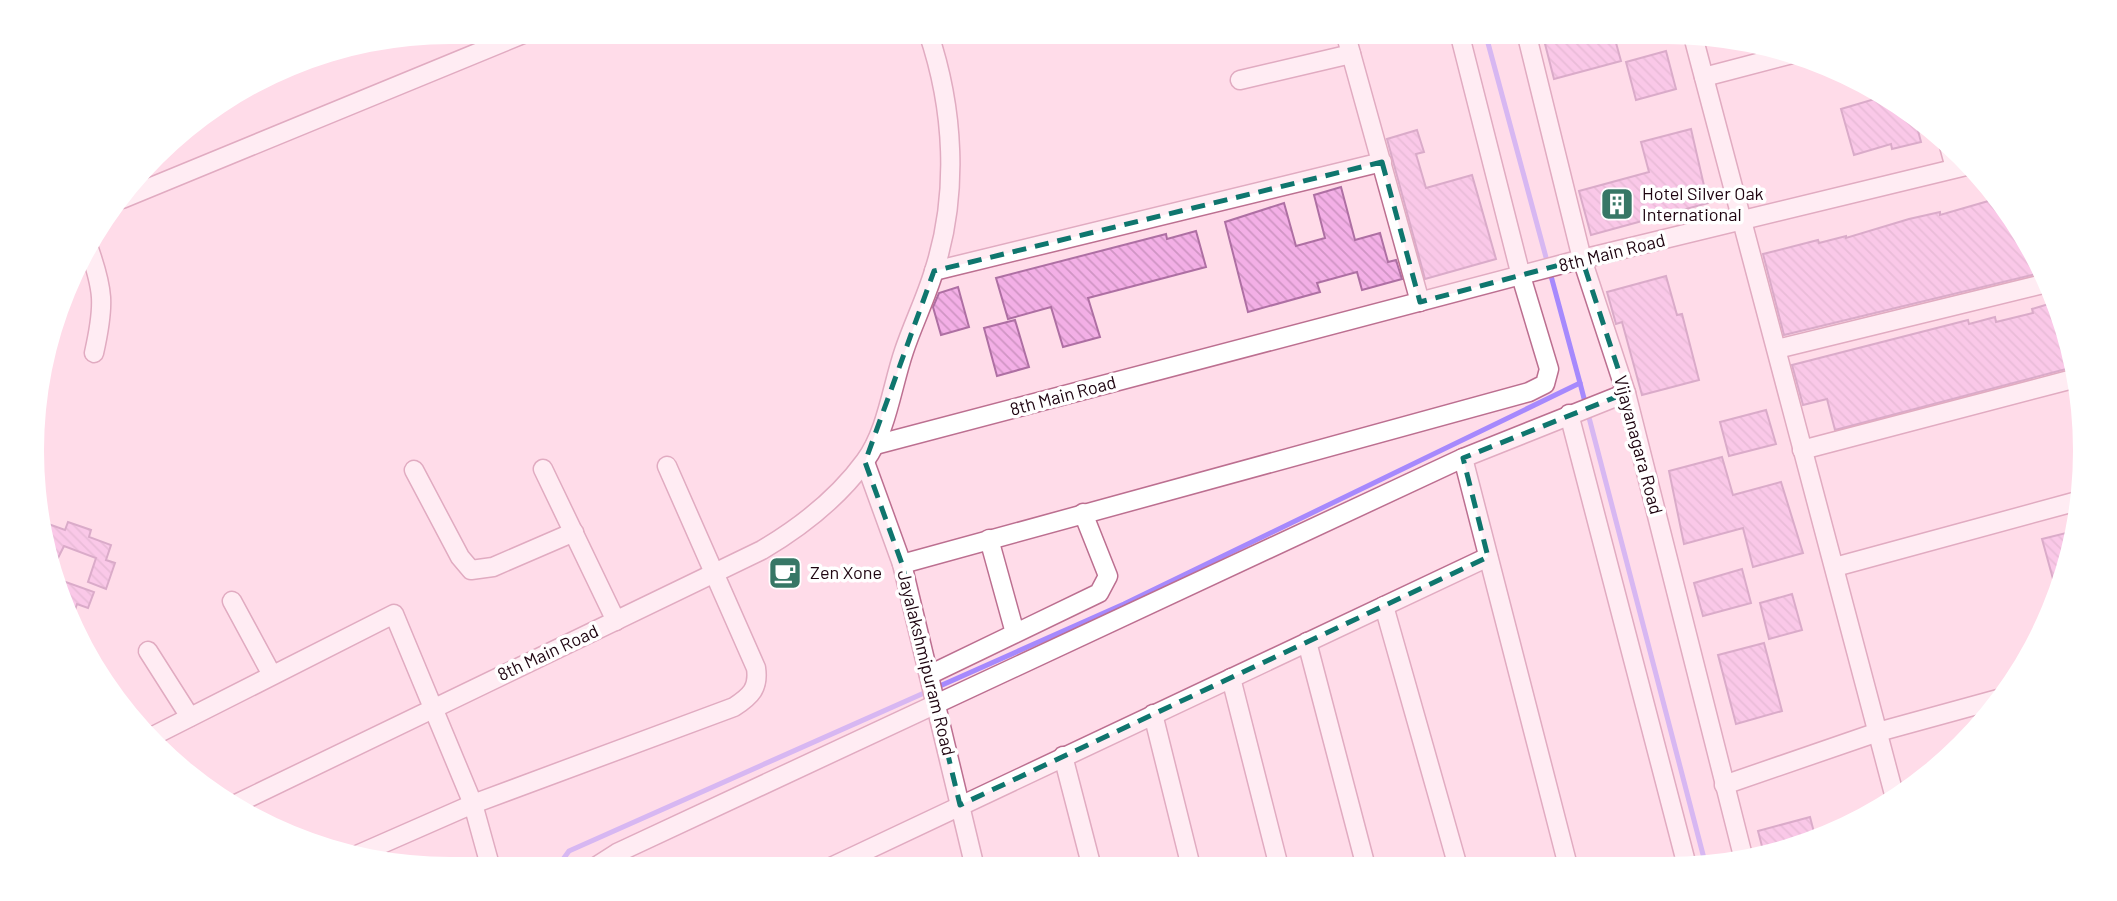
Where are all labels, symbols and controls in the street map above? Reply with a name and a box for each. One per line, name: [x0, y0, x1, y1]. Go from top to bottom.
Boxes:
place label: Hotel Silver Oak International: [1642, 182, 1764, 225]
building icon: Hotel Silver Oak International: [1598, 185, 1636, 223]
street label: 8th Main Road: [1556, 228, 1667, 276]
street label: 8th Main Road: [1007, 370, 1118, 420]
street label: Vijayanagara Road: [1610, 373, 1668, 517]
cafe icon: Zen Xone: [766, 554, 804, 592]
place label: Zen Xone: [810, 561, 882, 583]
street label: Jayalakshmipuram Road: [893, 568, 961, 758]
street label: 8th Main Road: [494, 619, 602, 685]

